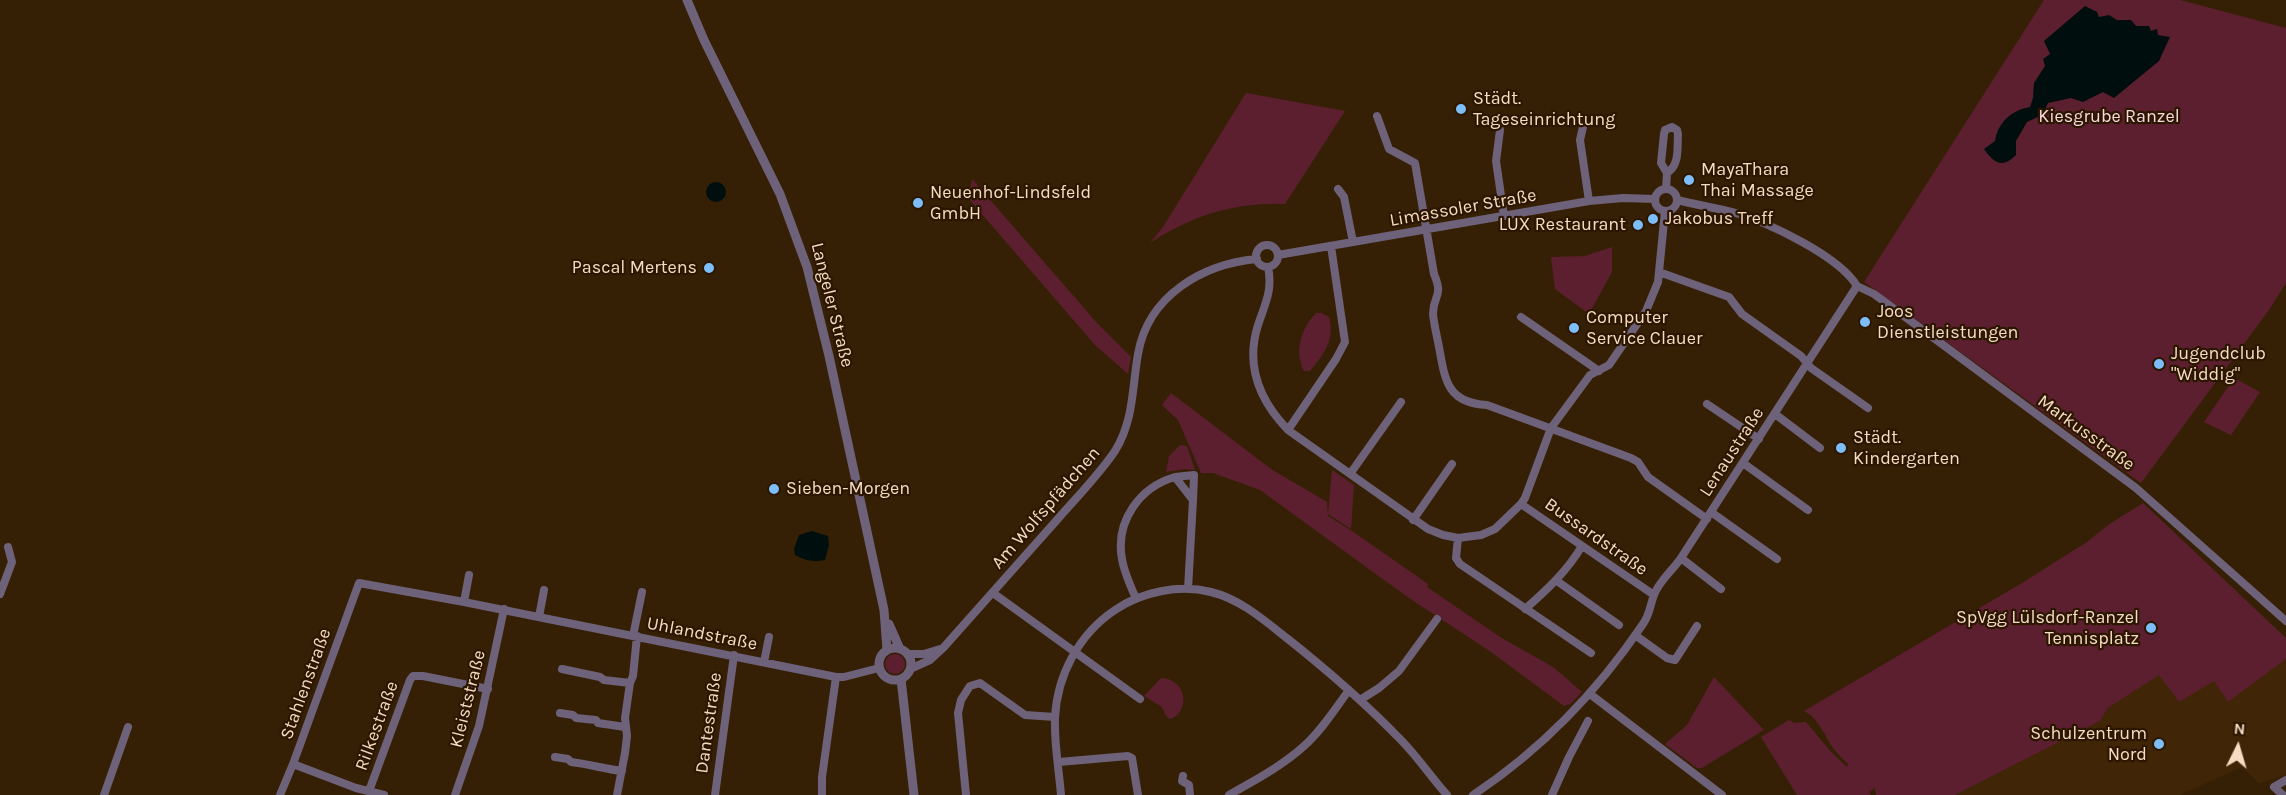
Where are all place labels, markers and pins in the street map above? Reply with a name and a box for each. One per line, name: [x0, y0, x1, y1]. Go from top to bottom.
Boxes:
place label: Städt. Tageseinrichtung: [1473, 88, 1615, 130]
marker: Städt. Tageseinrichtung: [1454, 102, 1468, 116]
place label: MayaThara Thai Massage: [1701, 159, 1814, 201]
marker: MayaThara Thai Massage: [1682, 173, 1696, 187]
place label: Neuenhof-Lindsfeld GmbH: [930, 182, 1091, 224]
marker: Neuenhof-Lindsfeld GmbH: [911, 196, 925, 210]
place label: Jakobus Treff: [1665, 208, 1773, 230]
marker: Jakobus Treff: [1646, 212, 1660, 226]
place label: LUX Restaurant: [1499, 214, 1626, 236]
marker: LUX Restaurant: [1631, 218, 1645, 232]
place label: Pascal Mertens: [572, 257, 697, 279]
marker: Pascal Mertens: [702, 261, 716, 275]
place label: Joos Dienstleistungen: [1877, 301, 2018, 344]
place label: Computer Service Clauer: [1586, 307, 1702, 350]
marker: Joos Dienstleistungen: [1858, 315, 1872, 329]
marker: Computer Service Clauer: [1567, 321, 1581, 335]
place label: Jugendclub "Widdig": [2171, 343, 2266, 386]
marker: Jugendclub "Widdig": [2152, 357, 2166, 371]
place label: Städt. Kindergarten: [1853, 427, 1960, 470]
marker: Städt. Kindergarten: [1834, 441, 1848, 455]
place label: Sieben-Morgen: [786, 478, 910, 500]
marker: Sieben-Morgen: [767, 482, 781, 496]
place label: SpVgg Lülsdorf-Ranzel Tennisplatz: [1956, 607, 2139, 650]
marker: SpVgg Lülsdorf-Ranzel Tennisplatz: [2144, 621, 2158, 635]
place label: Schulzentrum Nord: [2030, 723, 2147, 766]
marker: Schulzentrum Nord: [2152, 737, 2166, 751]

